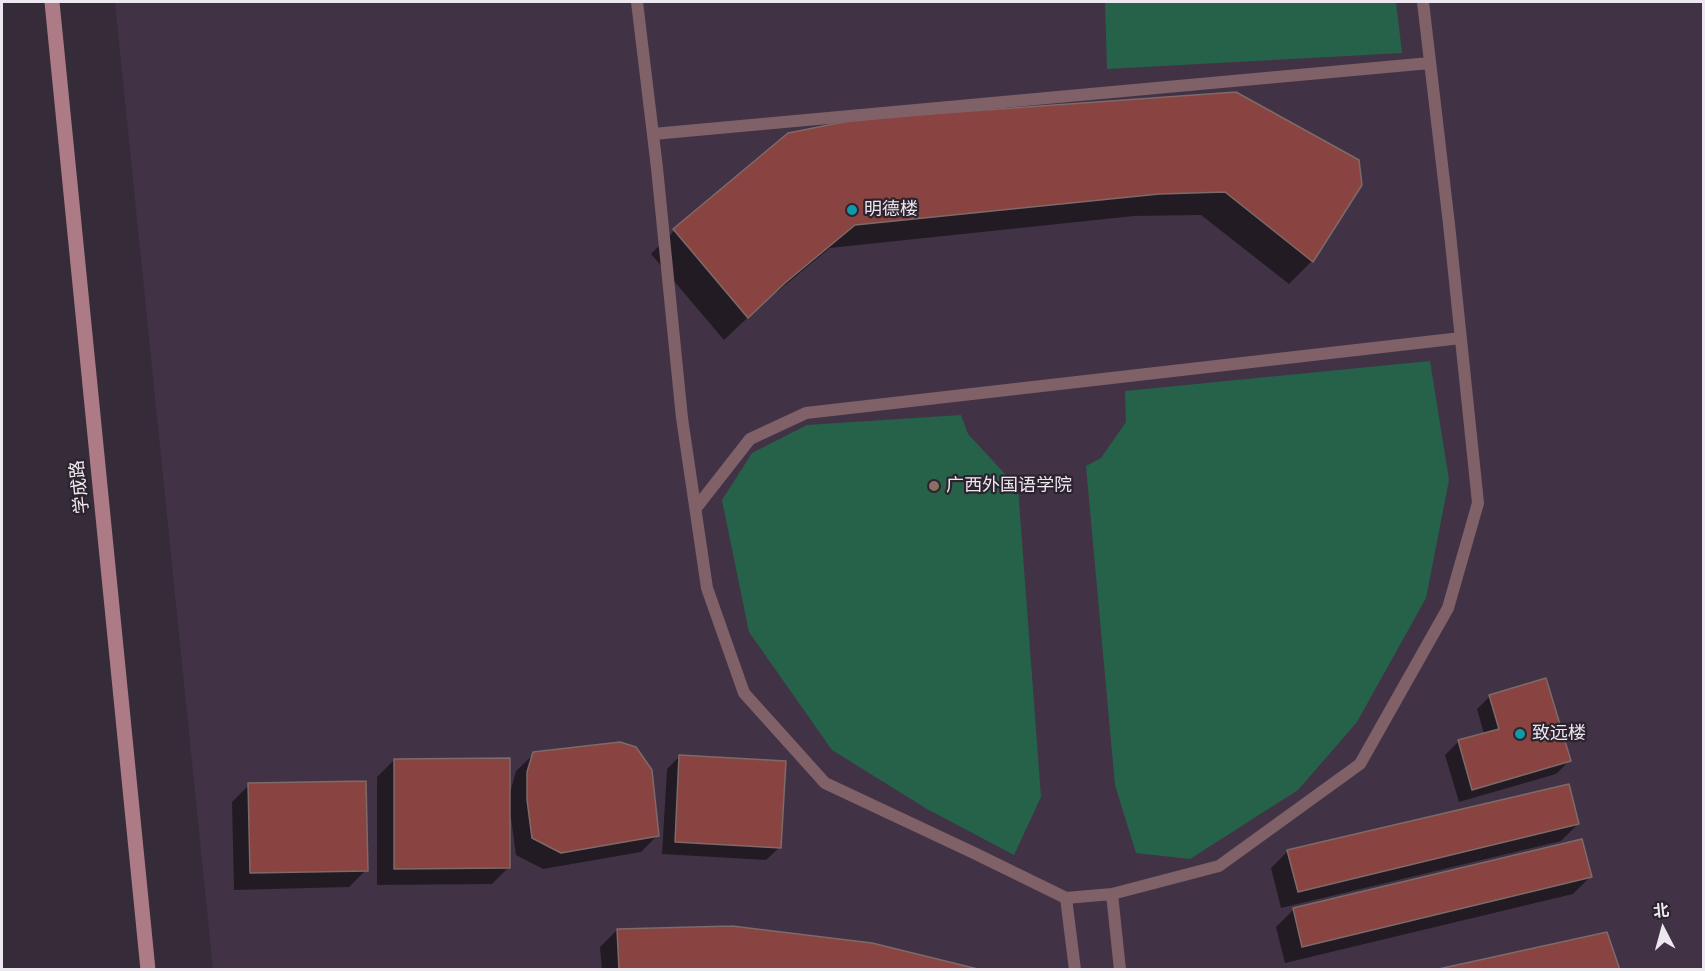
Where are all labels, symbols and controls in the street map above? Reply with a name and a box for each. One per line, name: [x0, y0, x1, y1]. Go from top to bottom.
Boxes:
place label: 明德楼: [864, 199, 918, 221]
marker: 明德楼: [845, 203, 859, 217]
street label: 学成路: [66, 459, 94, 515]
place label: 广西外国语学院: [946, 475, 1072, 497]
marker: 广西外国语学院: [927, 479, 941, 493]
place label: 致远楼: [1532, 723, 1586, 745]
marker: 致远楼: [1513, 727, 1527, 741]
north arrow: [1633, 899, 1693, 959]
text: 北: [1652, 900, 1670, 921]

